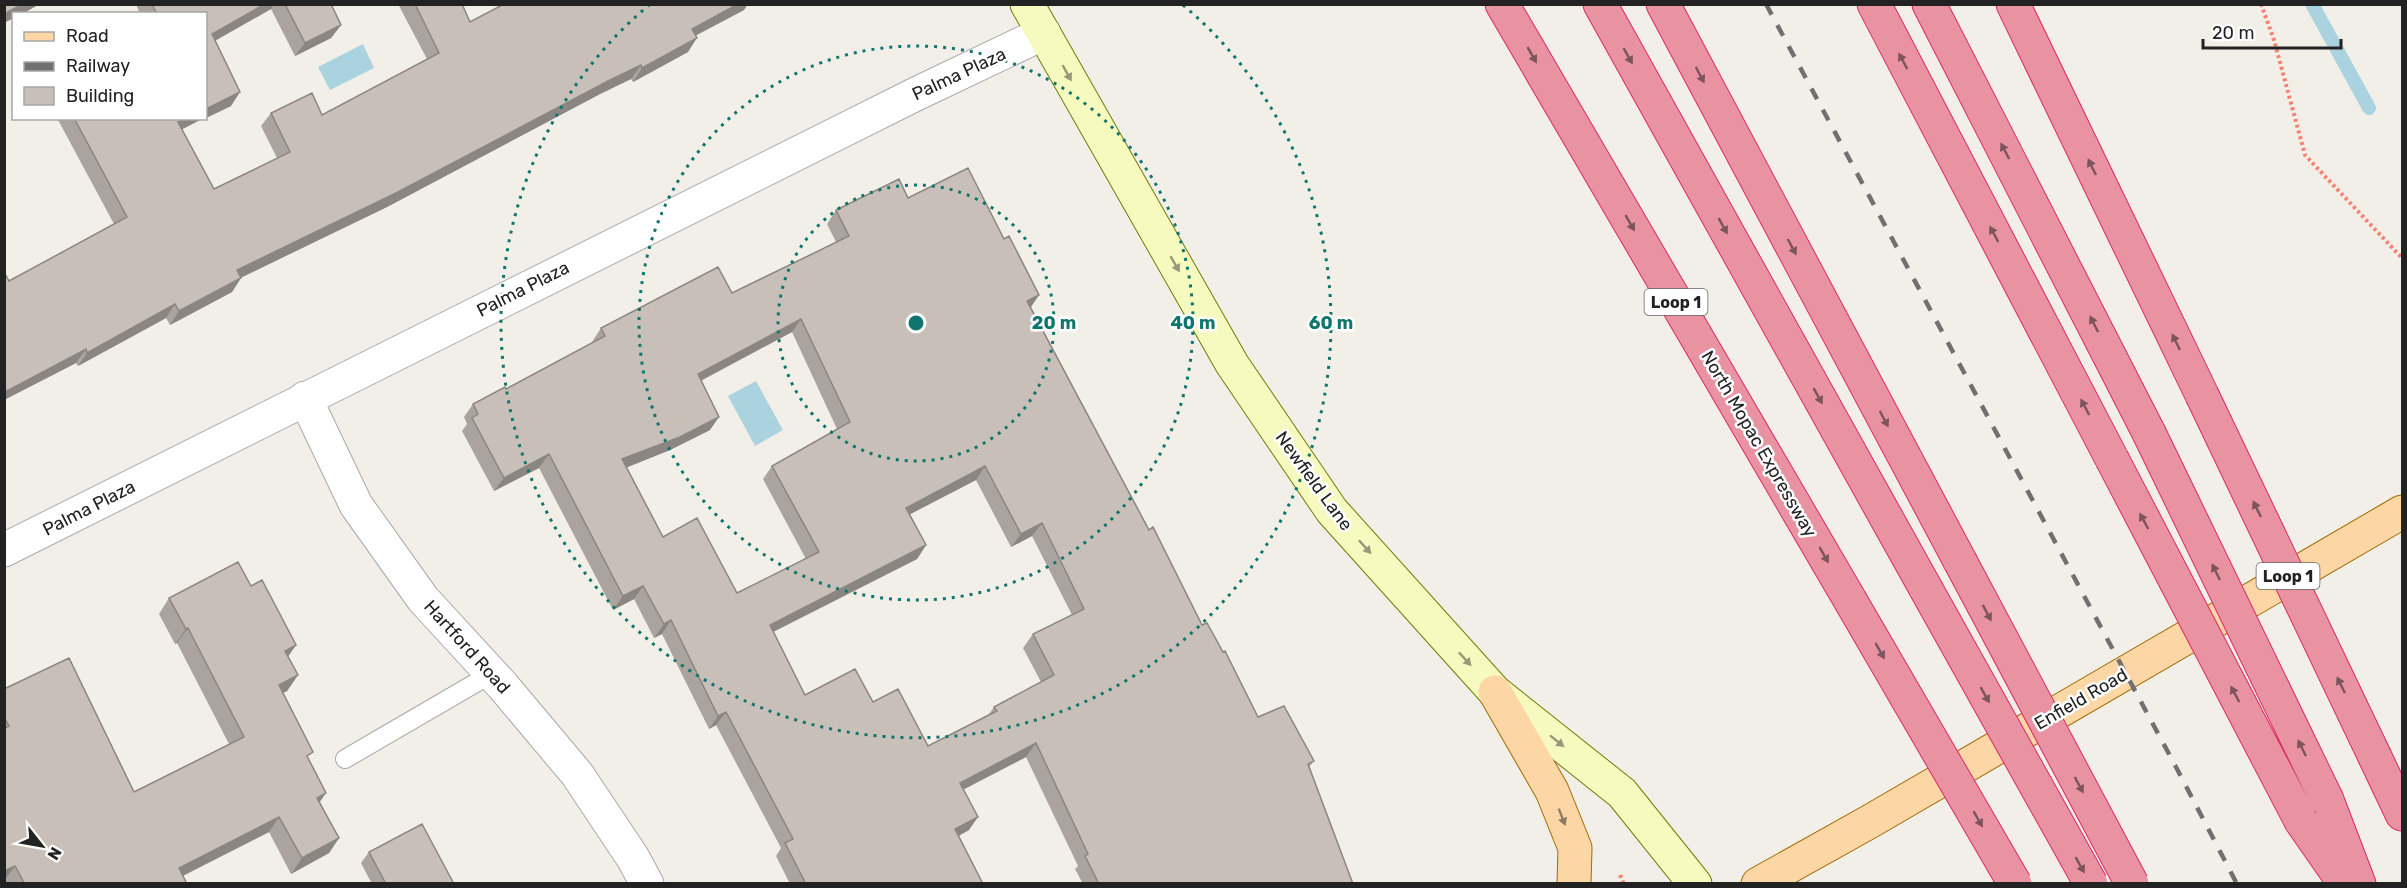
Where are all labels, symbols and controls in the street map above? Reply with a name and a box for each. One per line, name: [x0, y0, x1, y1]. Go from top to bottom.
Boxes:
legend: [12, 12, 207, 120]
scale bar: [2203, 12, 2341, 50]
text: 20 m: [2212, 22, 2254, 44]
text: Road: [66, 25, 109, 47]
street label: Palma Plaza: [909, 43, 1009, 105]
one-way arrow: [1526, 47, 1537, 63]
one-way arrow: [1623, 47, 1633, 64]
one-way arrow: [1899, 53, 1908, 70]
text: Railway: [66, 55, 130, 77]
one-way arrow: [1062, 65, 1072, 82]
one-way arrow: [1695, 67, 1705, 84]
text: Building: [66, 85, 134, 107]
one-way arrow: [2000, 142, 2010, 159]
one-way arrow: [2087, 158, 2096, 175]
one-way arrow: [1625, 215, 1636, 231]
one-way arrow: [1718, 218, 1728, 235]
one-way arrow: [1989, 225, 1999, 242]
one-way arrow: [1787, 239, 1797, 256]
street label: Palma Plaza: [473, 256, 573, 322]
one-way arrow: [1170, 256, 1180, 273]
road number: Loop 1: [1644, 289, 1708, 315]
text: 20 m: [1032, 312, 1076, 334]
text: 40 m: [1171, 312, 1215, 334]
text: 60 m: [1309, 312, 1353, 334]
centre of rings: [906, 313, 926, 333]
one-way arrow: [2089, 316, 2098, 333]
one-way arrow: [2172, 334, 2181, 351]
street label: North Mopac Expressway: [1697, 347, 1821, 541]
one-way arrow: [1813, 388, 1823, 405]
one-way arrow: [2080, 398, 2090, 416]
one-way arrow: [1879, 411, 1889, 428]
street label: Newfield Lane: [1271, 427, 1357, 535]
street label: Palma Plaza: [39, 475, 139, 541]
one-way arrow: [2252, 500, 2261, 517]
one-way arrow: [2140, 513, 2149, 530]
one-way arrow: [1358, 540, 1372, 555]
one-way arrow: [1819, 547, 1829, 564]
road number: Loop 1: [2256, 563, 2320, 589]
one-way arrow: [2212, 564, 2221, 581]
street label: Hartford Road: [419, 596, 515, 698]
one-way arrow: [1982, 605, 1992, 622]
one-way arrow: [1875, 642, 1885, 659]
one-way arrow: [1458, 652, 1472, 667]
street label: Enfield Road: [2031, 664, 2131, 734]
one-way arrow: [2336, 676, 2345, 693]
one-way arrow: [2230, 686, 2239, 703]
one-way arrow: [1980, 687, 1990, 704]
one-way arrow: [1549, 735, 1565, 748]
one-way arrow: [2297, 739, 2306, 756]
one-way arrow: [2074, 777, 2084, 794]
one-way arrow: [1558, 808, 1568, 826]
one-way arrow: [1973, 811, 1983, 828]
north arrow: [12, 816, 72, 876]
text: N: [43, 844, 66, 863]
one-way arrow: [2075, 857, 2086, 873]

